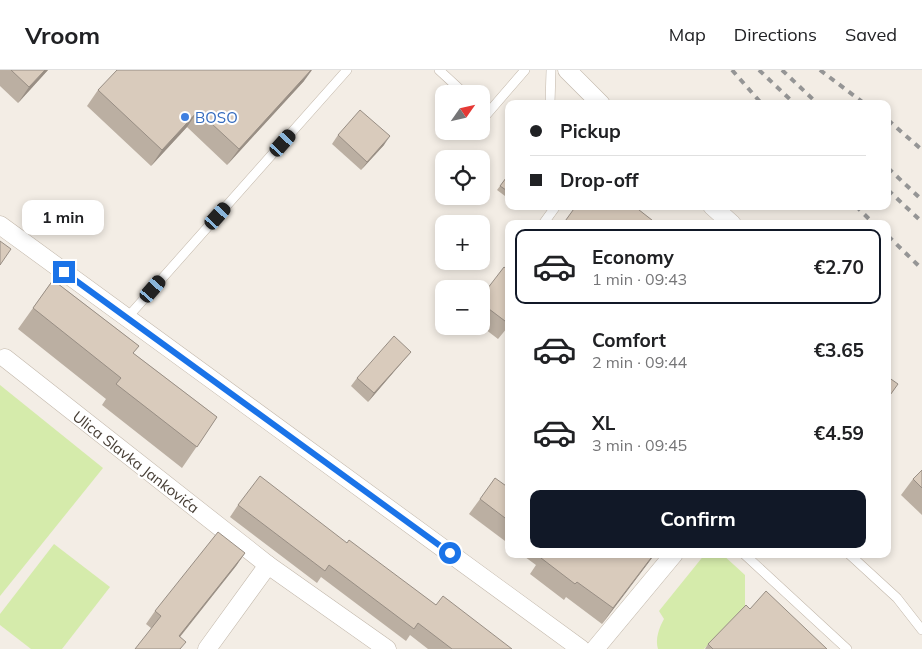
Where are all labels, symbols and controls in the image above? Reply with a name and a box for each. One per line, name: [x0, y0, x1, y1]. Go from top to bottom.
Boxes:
text: Vroom: [25, 20, 100, 50]
text: Map: [669, 23, 706, 46]
text: Directions: [734, 23, 817, 46]
text: Saved: [845, 23, 897, 46]
north arrow: [435, 85, 490, 140]
map controls: [435, 85, 490, 335]
place label: BOSO: [195, 108, 238, 127]
marker: BOSO: [179, 111, 191, 123]
text: Pickup: [560, 119, 621, 143]
car: [267, 127, 298, 159]
button: locate: [435, 150, 490, 205]
text: Drop-off: [560, 168, 638, 192]
callout: 1 min: [23, 200, 105, 234]
car: [202, 200, 233, 232]
text: 1 min: [42, 207, 84, 227]
button: +: [435, 215, 490, 270]
icon: car: [532, 244, 577, 289]
text: Economy: [592, 245, 674, 269]
text: €2.70: [814, 255, 864, 279]
route end: [53, 261, 75, 283]
text: 1 min · 09:43: [592, 269, 687, 289]
car: [137, 273, 168, 305]
button: −: [435, 280, 490, 335]
icon: car: [532, 327, 577, 372]
text: Comfort: [592, 328, 666, 352]
text: €3.65: [814, 338, 864, 362]
text: 2 min · 09:44: [592, 352, 687, 372]
street label: Ulica Slavka Jankovića: [69, 407, 203, 517]
icon: car: [532, 410, 577, 455]
text: XL: [592, 411, 615, 435]
text: €4.59: [814, 421, 864, 445]
text: 3 min · 09:45: [592, 435, 687, 455]
button: Confirm: [530, 490, 866, 548]
route start: [439, 542, 461, 564]

